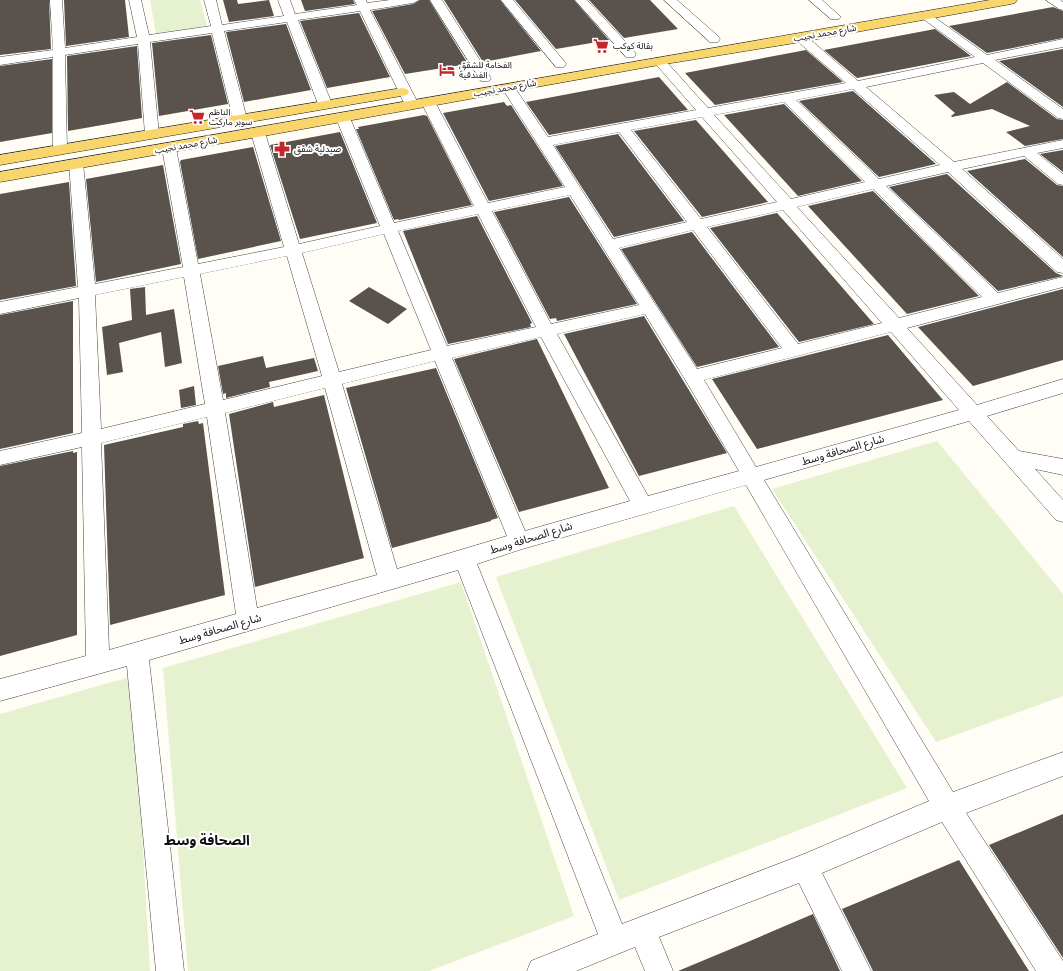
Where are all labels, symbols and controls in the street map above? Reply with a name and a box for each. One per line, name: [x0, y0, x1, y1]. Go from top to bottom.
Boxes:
street label: شارع محمد نجيب: [793, 22, 858, 45]
supermarket icon: بقالة كوكب: [592, 37, 610, 55]
place label: بقالة كوكب: [613, 40, 653, 52]
place label: الفخامة للشقق الفندقية: [459, 59, 512, 81]
hotel icon: الفخامة للشقق الفندقية: [438, 61, 456, 79]
street label: شارع محمد نجيب: [473, 77, 538, 100]
place label: الناظم سوبر ماركت: [209, 106, 252, 128]
supermarket icon: الناظم سوبر ماركت: [188, 108, 206, 126]
street label: شارع محمد نجيب: [154, 134, 219, 157]
pharmacy icon: صيدلية شفق: [273, 140, 291, 158]
place label: صيدلية شفق: [294, 143, 341, 155]
street label: شارع الصحافة وسط: [800, 431, 887, 469]
street label: شارع الصحافة وسط: [488, 518, 574, 558]
street label: شارع الصحافة وسط: [177, 610, 264, 648]
district label: الصحافة وسط: [164, 830, 250, 850]

